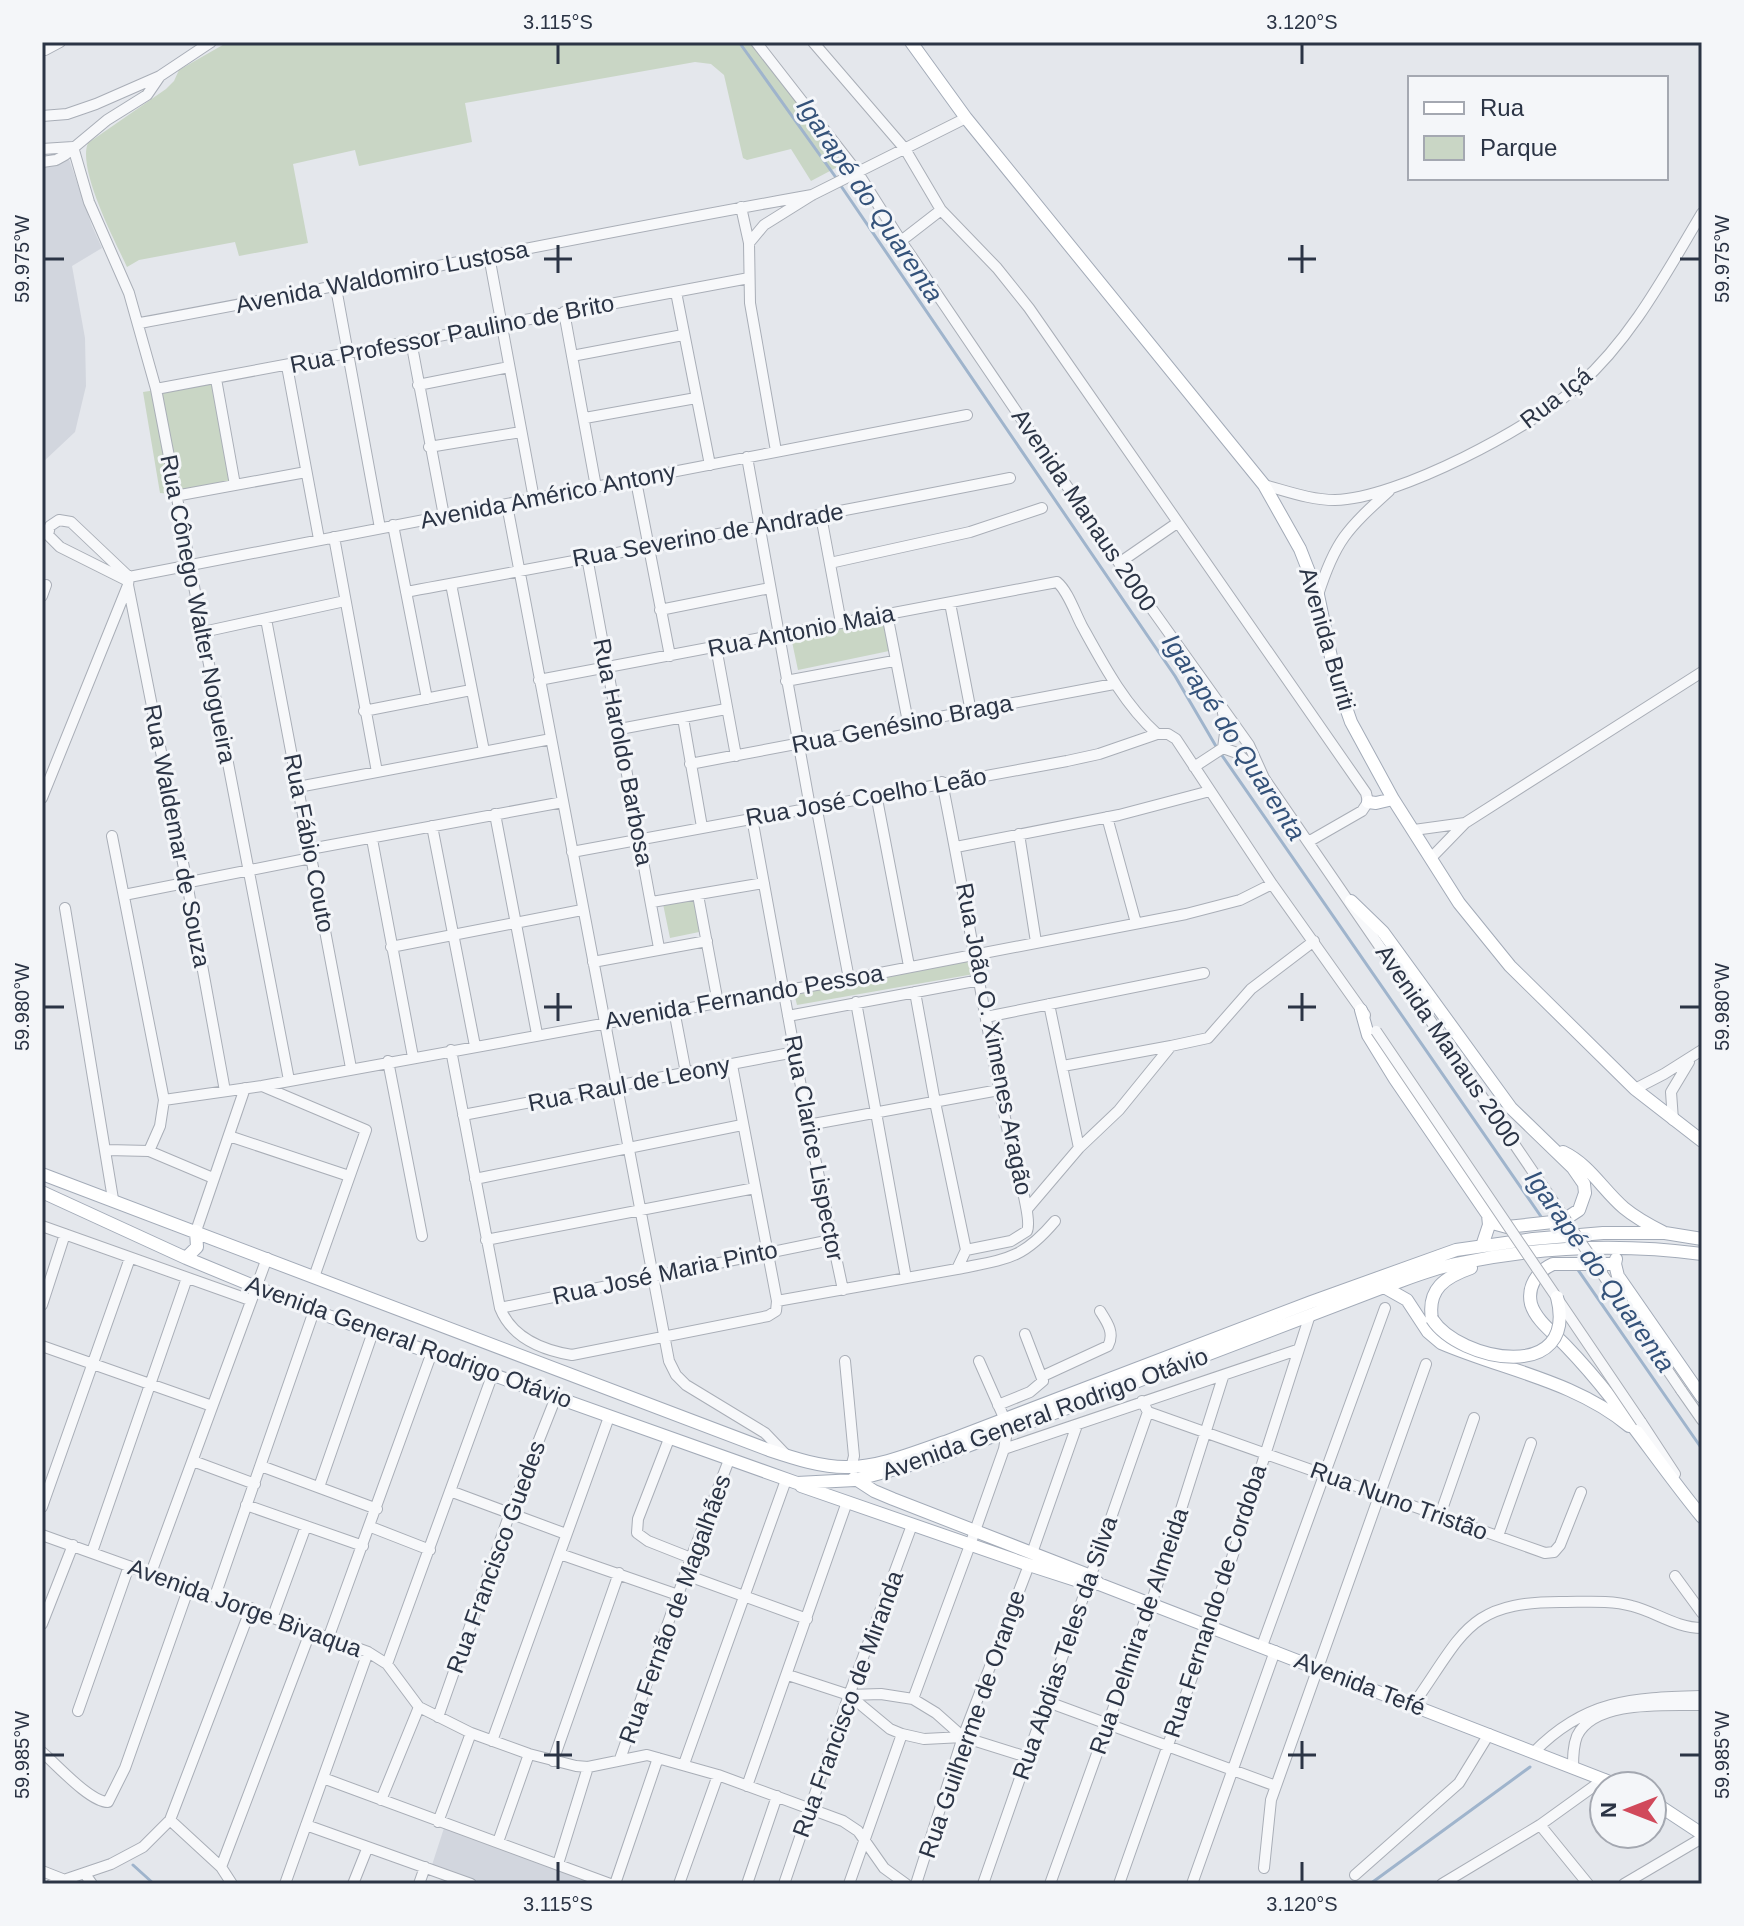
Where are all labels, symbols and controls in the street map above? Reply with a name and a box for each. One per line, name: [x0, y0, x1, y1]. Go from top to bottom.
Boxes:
text: 3.115°S: [523, 11, 593, 33]
text: 3.120°S: [1266, 11, 1338, 33]
legend: [1408, 76, 1668, 180]
water label: Igarapé do Quarenta: [790, 92, 950, 308]
text: Rua: [1480, 94, 1525, 121]
text: Parque: [1480, 134, 1557, 161]
text: 59.975°W: [11, 215, 33, 303]
text: 59.975°W: [1711, 215, 1733, 303]
street label: Avenida Waldomiro Lustosa: [233, 235, 531, 318]
street label: Rua Professor Paulino de Brito: [288, 289, 616, 378]
street label: Rua Içá: [1515, 361, 1597, 434]
street label: Avenida Manaus 2000: [1007, 403, 1162, 616]
street label: Rua Cônego Walter Nogueira: [155, 452, 242, 766]
street label: Avenida Américo Antony: [418, 457, 678, 534]
street label: Rua Severino de Andrade: [570, 497, 846, 572]
street label: Avenida Buriti: [1294, 564, 1361, 714]
street label: Rua Antonio Maia: [705, 599, 897, 662]
water label: Igarapé do Quarenta: [1156, 628, 1312, 846]
street label: Rua Haroldo Barbosa: [588, 636, 659, 868]
street label: Rua Genésino Braga: [789, 689, 1015, 758]
street label: Rua Waldemar de Souza: [139, 702, 216, 970]
street label: Rua Fábio Couto: [279, 751, 340, 935]
street label: Rua José Coelho Leão: [743, 762, 988, 831]
street label: Rua João O. Ximenes Aragão: [951, 880, 1038, 1197]
street label: Avenida Manaus 2000: [1371, 939, 1526, 1152]
street label: Avenida Fernando Pessoa: [603, 959, 886, 1034]
text: 59.980°W: [11, 963, 33, 1051]
text: 59.980°W: [1711, 963, 1733, 1051]
street label: Rua Clarice Lispector: [779, 1033, 850, 1263]
street label: Rua Raul de Leony: [525, 1051, 732, 1116]
water label: Igarapé do Quarenta: [1519, 1164, 1681, 1378]
street label: Rua José Maria Pinto: [550, 1235, 780, 1310]
street label: Avenida General Rodrigo Otávio: [242, 1270, 576, 1413]
street label: Avenida General Rodrigo Otávio: [878, 1342, 1212, 1485]
street label: Rua Francisco Guedes: [441, 1437, 550, 1677]
street label: Rua Nuno Tristão: [1307, 1456, 1492, 1545]
street label: Rua Fernando de Cordoba: [1158, 1460, 1272, 1741]
street label: Rua Fernão de Magalhães: [613, 1471, 736, 1747]
street label: Rua Delmira de Almeida: [1084, 1503, 1194, 1758]
street label: Rua Abdias Teles da Silva: [1007, 1512, 1123, 1783]
street label: Avenida Jorge Bivaqua: [125, 1553, 366, 1663]
street label: Rua Francisco de Miranda: [787, 1566, 909, 1841]
street label: Rua Guilherme de Orange: [913, 1586, 1030, 1861]
street label: Avenida Tefé: [1291, 1646, 1429, 1721]
text: 59.985°W: [11, 1711, 33, 1799]
text: 59.985°W: [1711, 1711, 1733, 1799]
north arrow: [1588, 1770, 1668, 1850]
text: N: [1596, 1802, 1621, 1818]
text: 3.115°S: [523, 1893, 593, 1915]
text: 3.120°S: [1266, 1893, 1338, 1915]

